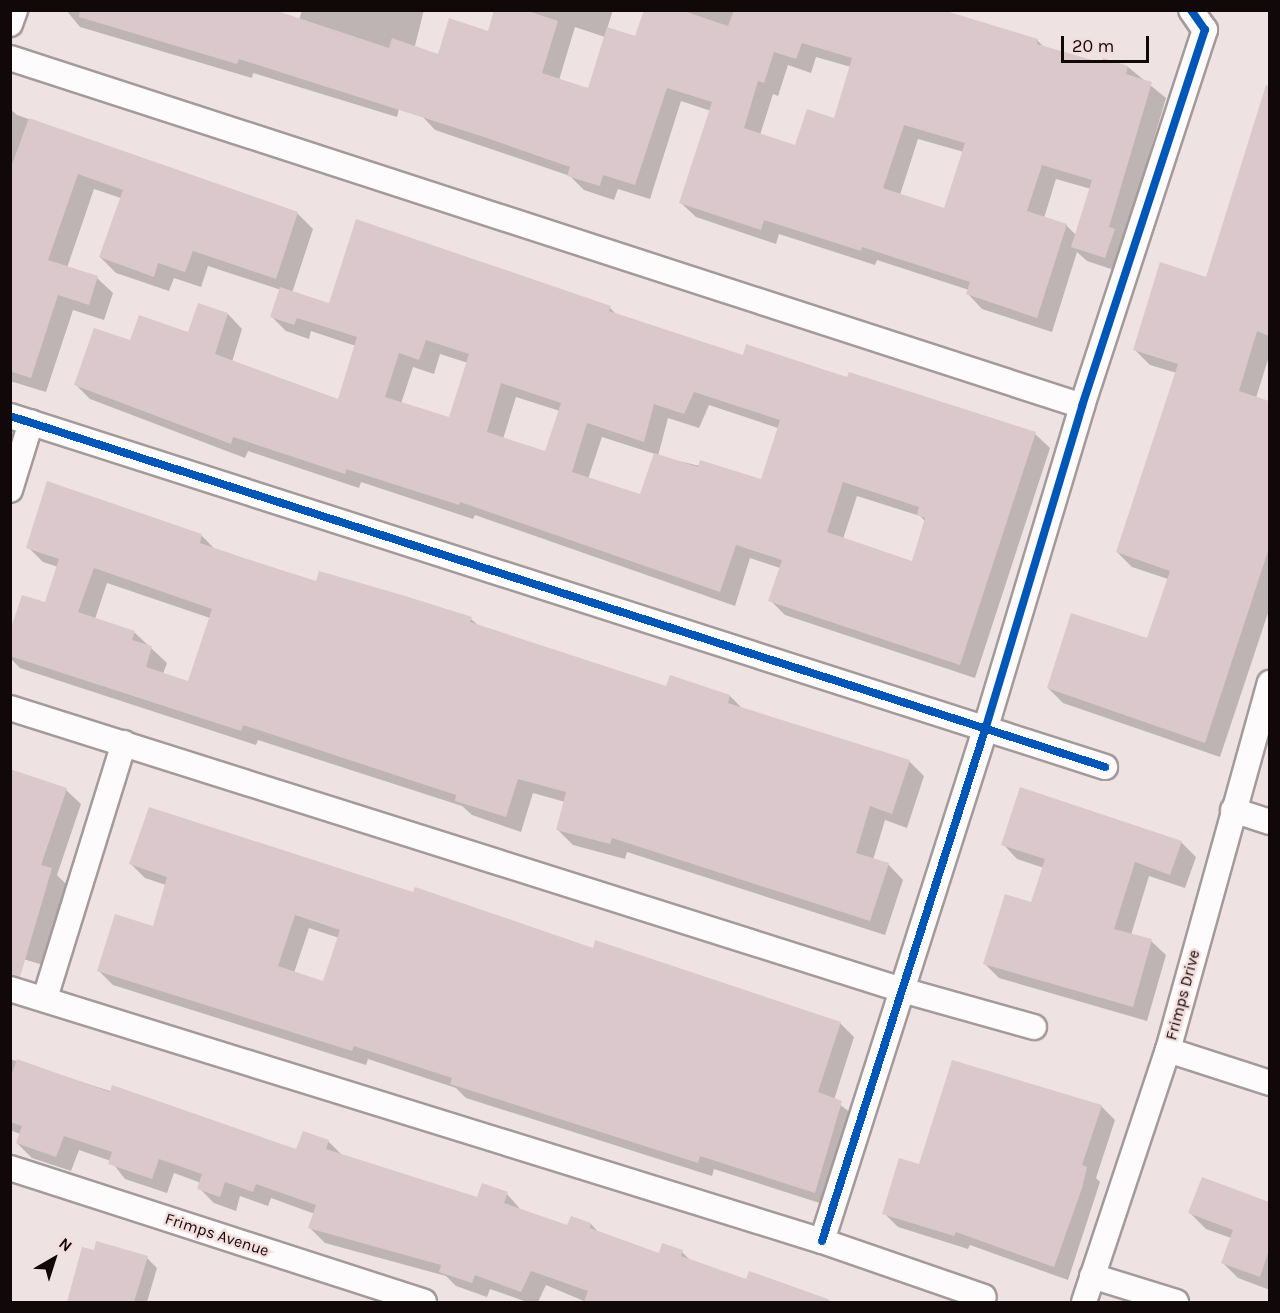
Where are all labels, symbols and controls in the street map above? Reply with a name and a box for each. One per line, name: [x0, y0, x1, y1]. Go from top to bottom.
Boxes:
scale bar: [1064, 24, 1152, 62]
text: 20 m: [1072, 35, 1114, 57]
street label: Frimps Drive: [1162, 948, 1204, 1042]
street label: Frimps Avenue: [163, 1209, 271, 1261]
north arrow: [24, 1229, 84, 1289]
text: N: [55, 1234, 76, 1256]

